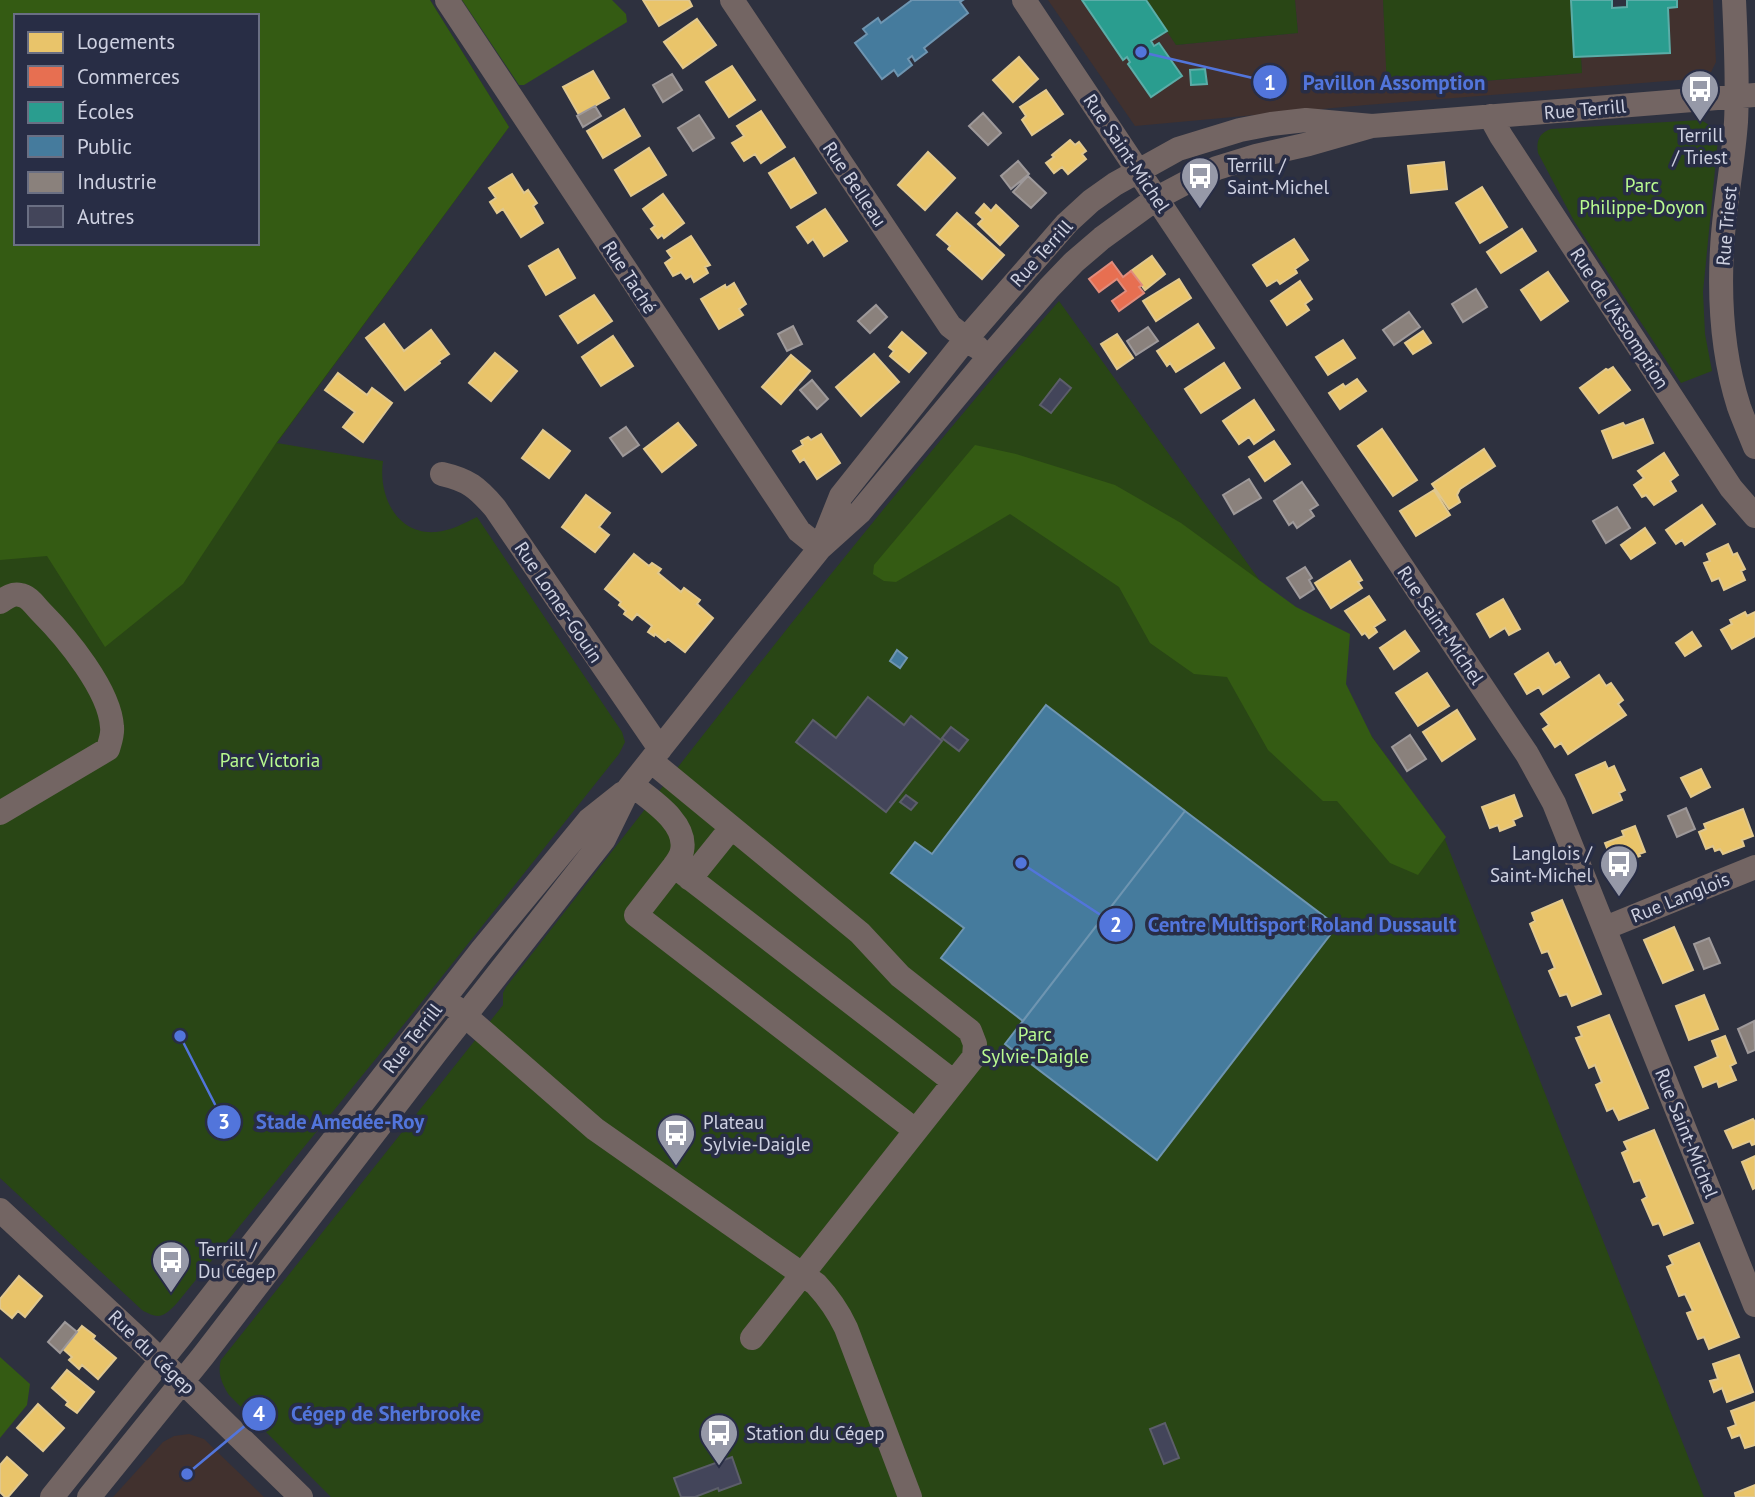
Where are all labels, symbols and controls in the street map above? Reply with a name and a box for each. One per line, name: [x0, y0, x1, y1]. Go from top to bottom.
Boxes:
legend: [14, 14, 259, 245]
text: Logements: [77, 28, 175, 55]
callout: Pavillon Assomption: [1253, 61, 1499, 103]
text: Commerces: [77, 63, 180, 90]
bus stop icon: Terrill / Triest: [1679, 68, 1721, 123]
text: 1: [1264, 69, 1276, 96]
text: Pavillon Assomption: [1303, 69, 1485, 96]
street label: Rue Saint-Michel: [1078, 89, 1176, 217]
street label: Rue Terrill: [1543, 93, 1628, 125]
text: Écoles: [77, 98, 134, 125]
place label: Terrill / Triest: [1671, 123, 1728, 169]
text: Public: [77, 133, 132, 160]
street label: Rue Belleau: [818, 137, 892, 231]
place label: Terrill / Saint-Michel: [1227, 153, 1329, 199]
bus stop icon: Terrill / Saint-Michel: [1179, 155, 1221, 210]
text: Industrie: [77, 168, 157, 195]
park label: Parc Philippe-Doyon: [1579, 173, 1705, 219]
street label: Rue Triest: [1711, 185, 1741, 267]
text: Autres: [77, 203, 134, 230]
street label: Rue Terrill: [1005, 214, 1078, 292]
street label: Rue Taché: [598, 236, 662, 318]
street label: Rue de l'Assomption: [1565, 243, 1675, 393]
street label: Rue Lomer-Gouin: [510, 537, 608, 667]
street label: Rue Saint-Michel: [1392, 561, 1490, 689]
park label: Parc Victoria: [220, 748, 320, 772]
place label: Langlois / Saint-Michel: [1490, 841, 1593, 887]
bus stop icon: Langlois / Saint-Michel: [1598, 843, 1640, 898]
street label: Rue Langlois: [1627, 866, 1733, 928]
callout: Centre Multisport Roland Dussault: [1099, 904, 1470, 946]
text: 2: [1110, 911, 1122, 938]
text: Centre Multisport Roland Dussault: [1148, 911, 1457, 938]
street label: Rue Terrill: [377, 998, 447, 1078]
park label: Parc Sylvie-Daigle: [981, 1022, 1089, 1068]
street label: Rue Saint-Michel: [1650, 1065, 1724, 1202]
callout: Stade Amedée-Roy: [206, 1101, 438, 1143]
text: 3: [218, 1108, 230, 1135]
text: Stade Amedée-Roy: [256, 1108, 425, 1135]
place label: Plateau Sylvie-Daigle: [703, 1110, 811, 1156]
bus stop icon: Plateau Sylvie-Daigle: [655, 1112, 697, 1167]
place label: Terrill / Du Cégep: [198, 1237, 276, 1283]
bus stop icon: Terrill / Du Cégep: [150, 1239, 192, 1294]
street label: Rue du Cégep: [104, 1305, 200, 1399]
callout: Cégep de Sherbrooke: [242, 1393, 495, 1435]
text: 4: [253, 1400, 265, 1427]
text: Cégep de Sherbrooke: [291, 1400, 481, 1427]
bus stop icon: Station du Cégep: [698, 1412, 740, 1467]
place label: Station du Cégep: [746, 1421, 884, 1445]

